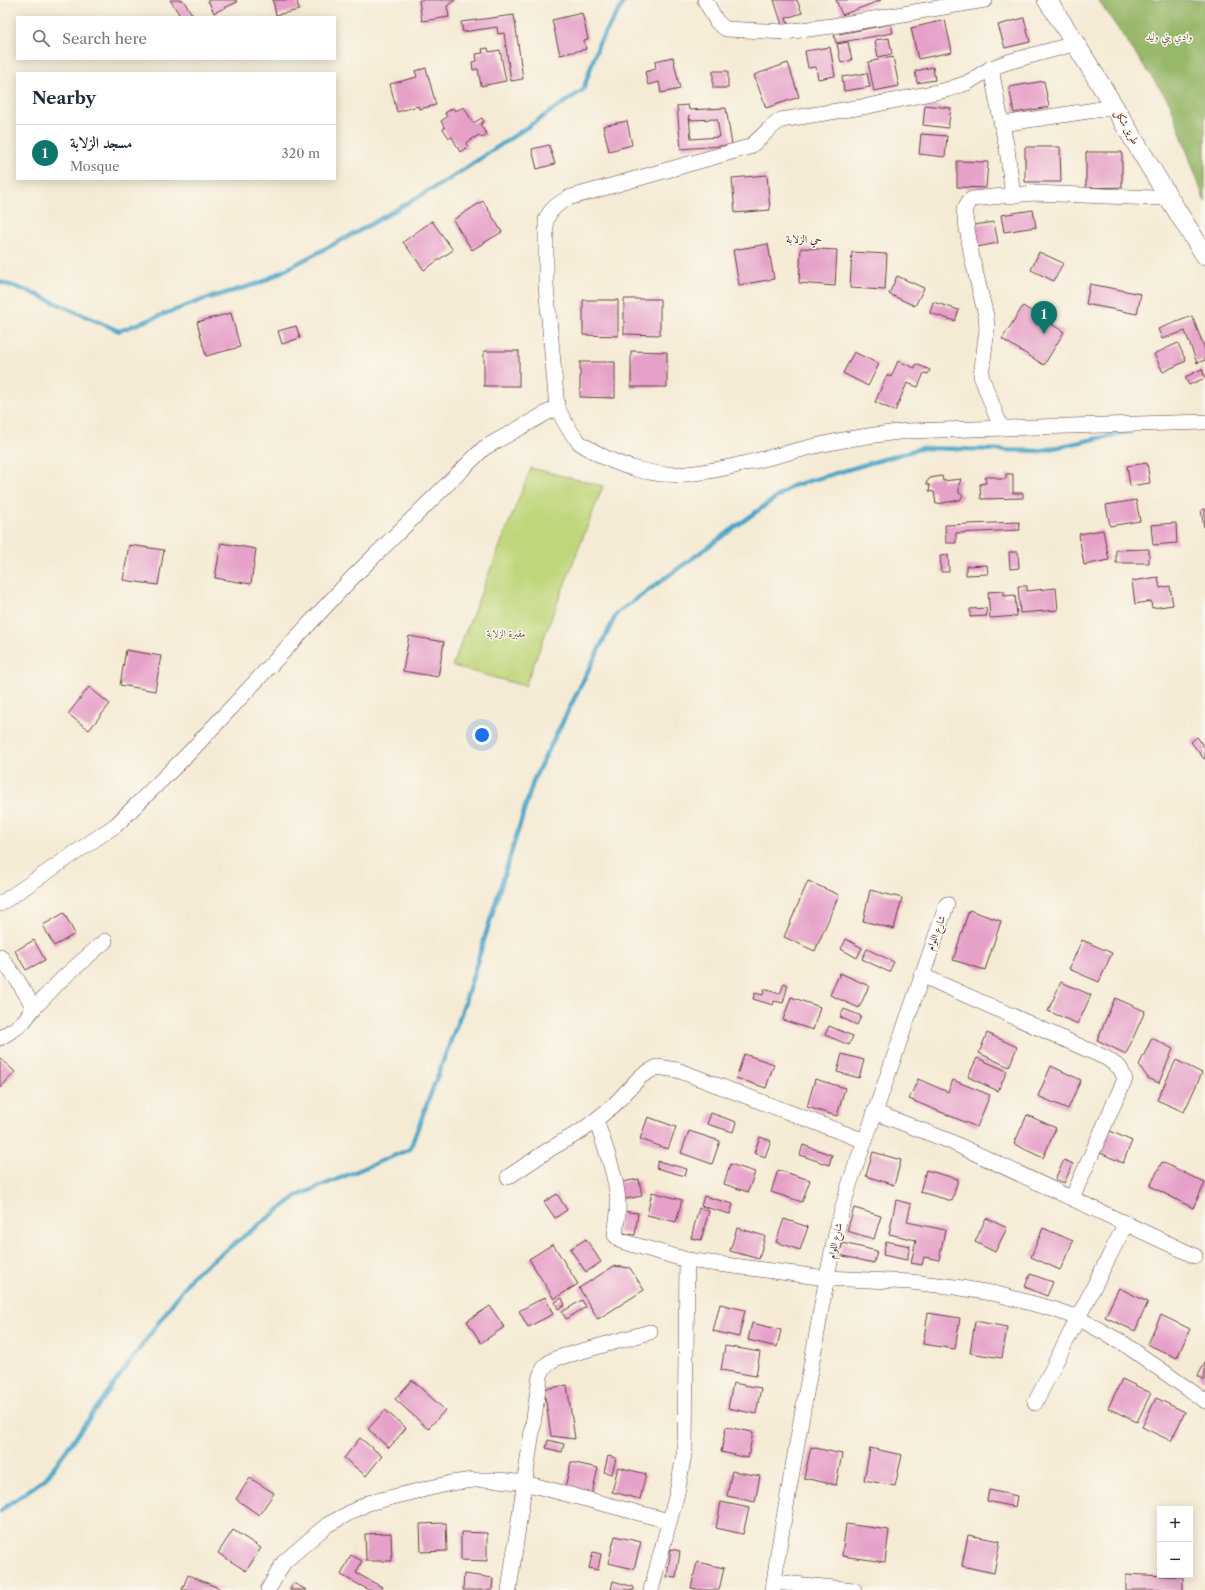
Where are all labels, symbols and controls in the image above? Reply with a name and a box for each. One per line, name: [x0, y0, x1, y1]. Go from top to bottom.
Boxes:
search box: [16, 16, 336, 60]
icon: search: [30, 27, 52, 49]
text: Search here: [62, 29, 147, 48]
park label: وادي بني وليد: [1146, 30, 1192, 46]
text: Nearby: [32, 88, 96, 108]
street label: طريق شكل: [1111, 107, 1142, 147]
text: مسجد الزلابة: [70, 133, 132, 152]
text: 1: [42, 145, 48, 161]
text: 320 m: [282, 145, 320, 161]
text: Mosque: [70, 158, 120, 174]
district label: حي الزلابة: [786, 232, 822, 248]
pin: 1: [1031, 301, 1057, 334]
park label: مقبرة الزلابة: [487, 627, 526, 640]
your location: [472, 725, 492, 745]
street label: شارع اللوام: [924, 913, 951, 953]
street label: شارع اللوام: [825, 1222, 848, 1261]
map controls: [1157, 1506, 1193, 1578]
button: +: [1157, 1506, 1193, 1542]
button: −: [1157, 1542, 1193, 1578]

